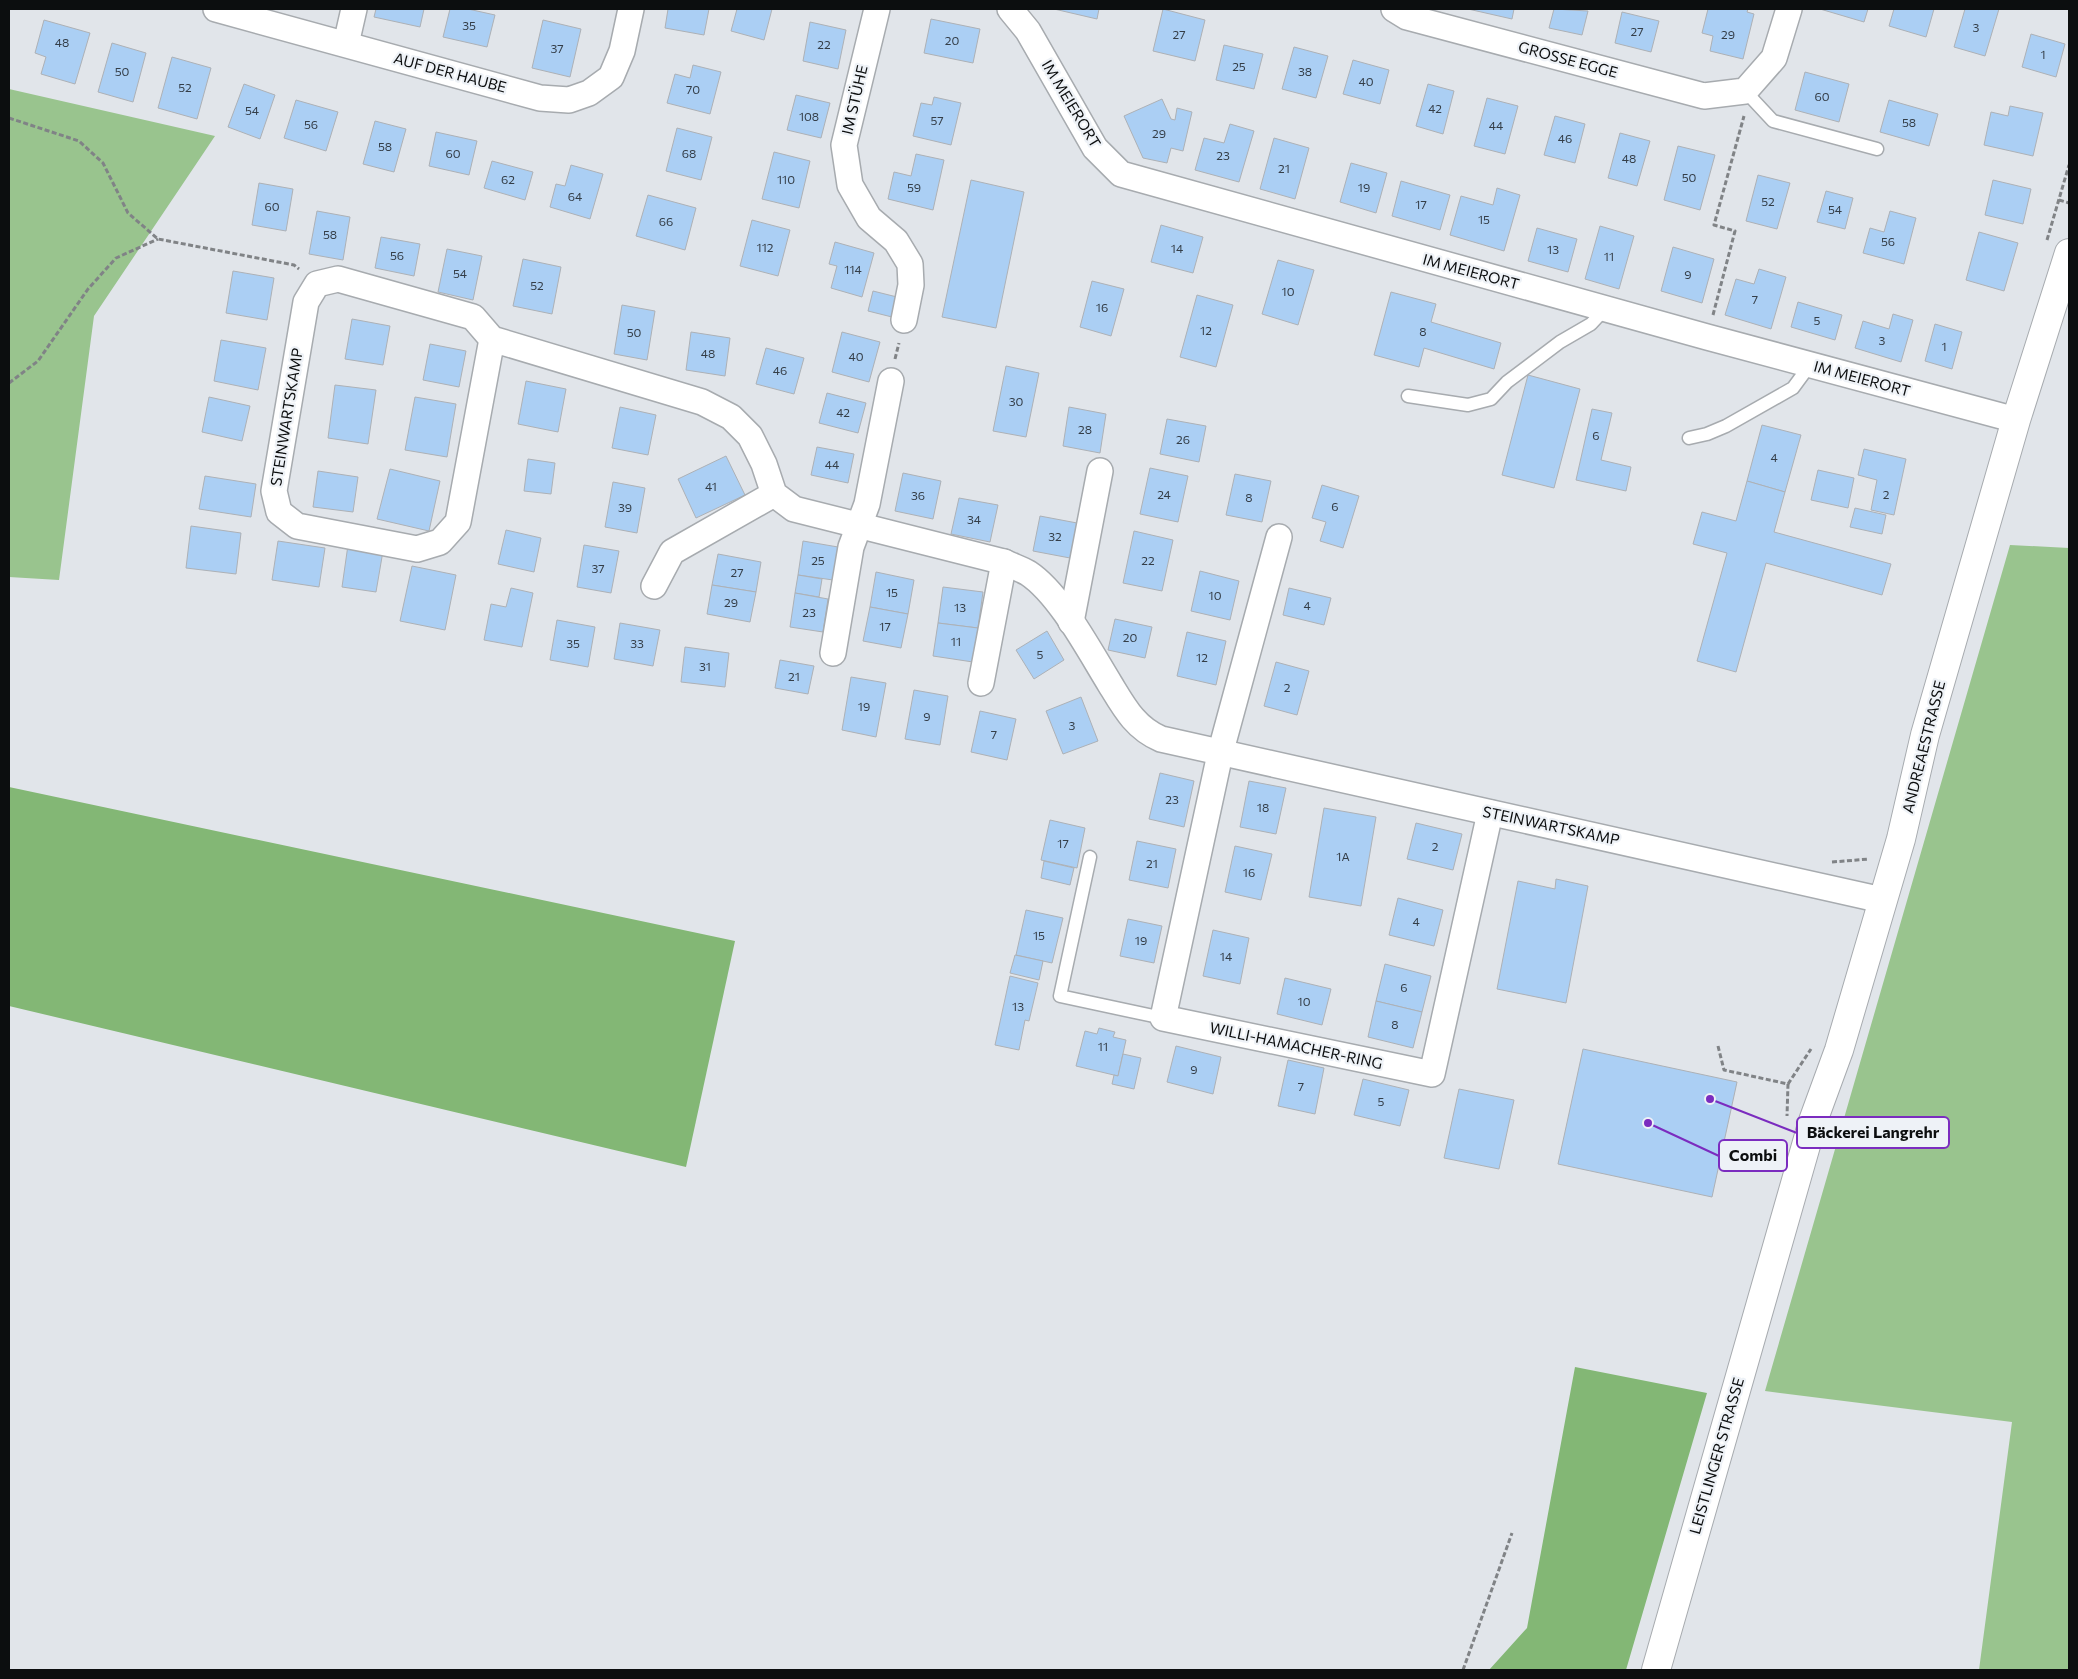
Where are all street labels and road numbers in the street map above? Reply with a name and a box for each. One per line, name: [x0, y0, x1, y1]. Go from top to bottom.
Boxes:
street label: GROSSE EGGE: [1517, 37, 1620, 81]
street label: AUF DER HAUBE: [392, 48, 509, 96]
street label: IM MEIERORT: [1039, 56, 1105, 151]
street label: IM STÜHE: [837, 63, 871, 136]
street label: IM MEIERORT: [1421, 249, 1522, 293]
street label: STEINWARTSKAMP: [266, 347, 306, 487]
street label: IM MEIERORT: [1812, 356, 1913, 400]
street label: ANDREAESTRASSE: [1898, 678, 1948, 815]
street label: STEINWARTSKAMP: [1481, 802, 1621, 848]
street label: WILLI-HAMACHER-RING: [1208, 1018, 1384, 1072]
street label: LEISTLINGER STRASSE: [1685, 1375, 1747, 1536]

